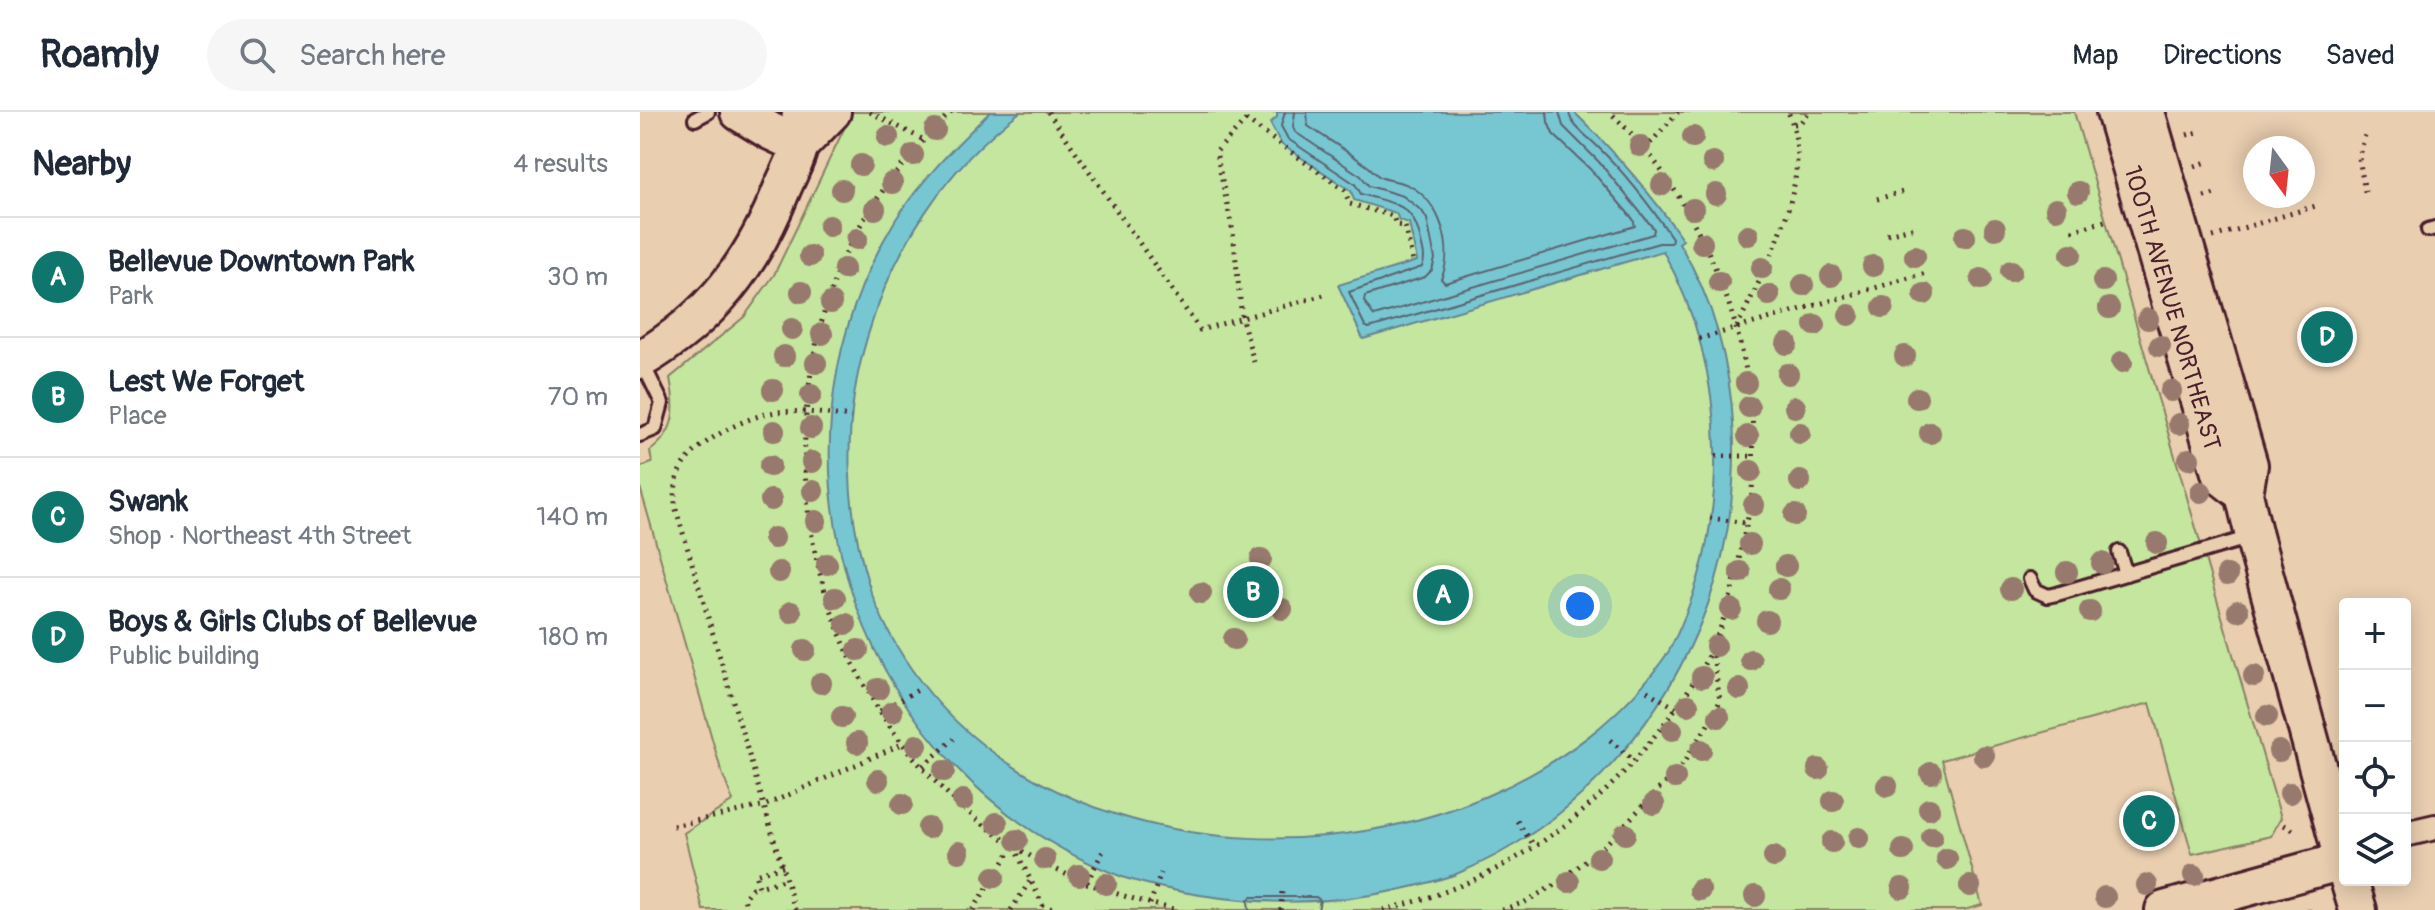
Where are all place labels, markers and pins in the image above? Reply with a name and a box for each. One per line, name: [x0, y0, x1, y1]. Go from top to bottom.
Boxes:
pin: D: [2301, 307, 2353, 367]
pin: B: [1227, 562, 1279, 622]
pin: A: [1417, 565, 1469, 625]
pin: C: [2123, 791, 2175, 851]

